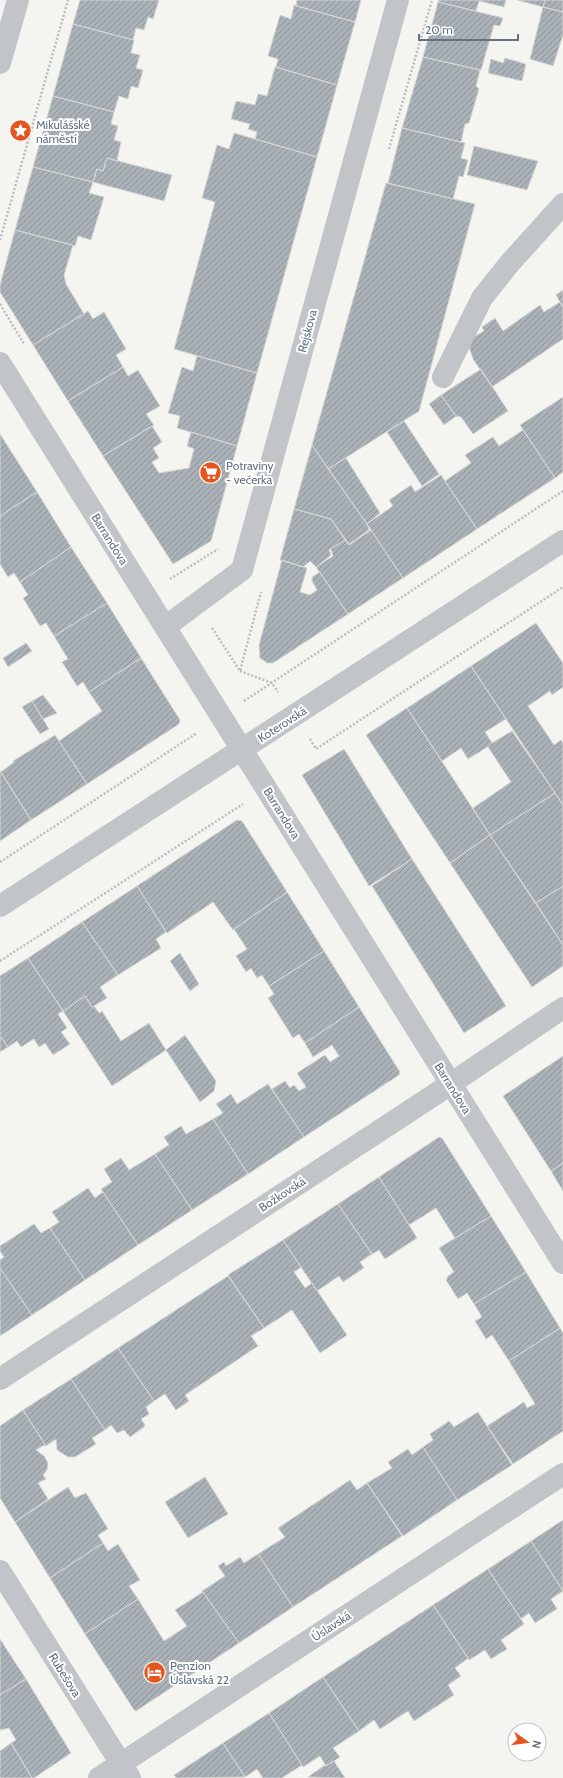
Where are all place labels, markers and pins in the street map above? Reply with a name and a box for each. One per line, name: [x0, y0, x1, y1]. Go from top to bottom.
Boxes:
place label: Mikulášské náměstí: [36, 117, 90, 146]
place icon: Mikulášské náměstí: [8, 118, 34, 144]
place label: Potraviny - večerka: [226, 458, 274, 487]
supermarket icon: Potraviny - večerka: [198, 459, 224, 485]
place label: Penzion Úslavská 22: [170, 1658, 229, 1687]
hotel icon: Penzion Úslavská 22: [142, 1659, 168, 1685]

